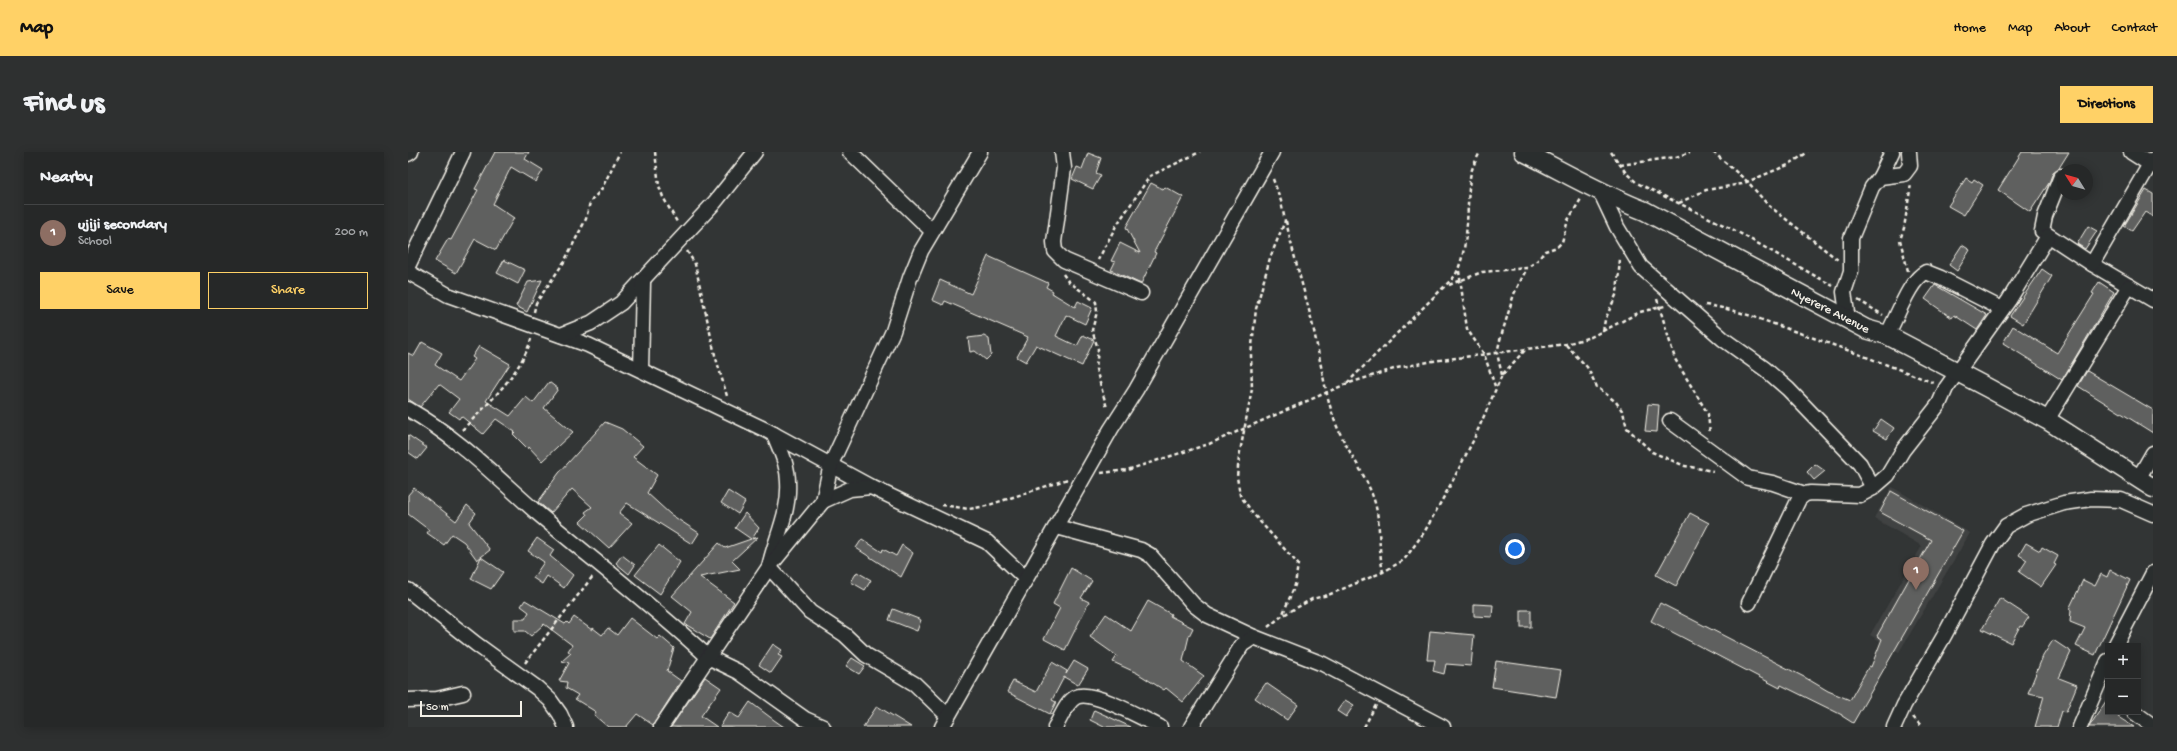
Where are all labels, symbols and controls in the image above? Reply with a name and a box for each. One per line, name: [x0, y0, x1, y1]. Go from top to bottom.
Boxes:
text: Map: [20, 17, 53, 40]
text: Home: [1954, 20, 1986, 37]
text: Map: [2008, 20, 2032, 37]
text: About: [2054, 20, 2090, 37]
text: Contact: [2112, 20, 2157, 37]
button: Directions: [2060, 86, 2153, 123]
text: Find us: [24, 88, 104, 121]
north arrow: [2057, 164, 2093, 200]
text: Nearby: [40, 168, 93, 188]
text: ujiji secondary: [78, 216, 167, 234]
text: 1: [50, 225, 56, 240]
text: 200 m: [335, 225, 368, 240]
text: School: [78, 234, 112, 249]
button: Save: [40, 272, 200, 309]
button: Share: [208, 272, 368, 309]
street label: Nyerere Avenue: [1788, 285, 1872, 338]
your location: [1505, 539, 1525, 559]
pin: 1: [1903, 557, 1929, 590]
map controls: [2105, 643, 2141, 715]
button: +: [2105, 643, 2141, 679]
button: −: [2105, 679, 2141, 715]
scale bar: [420, 699, 522, 718]
text: 50 m: [426, 702, 448, 714]

